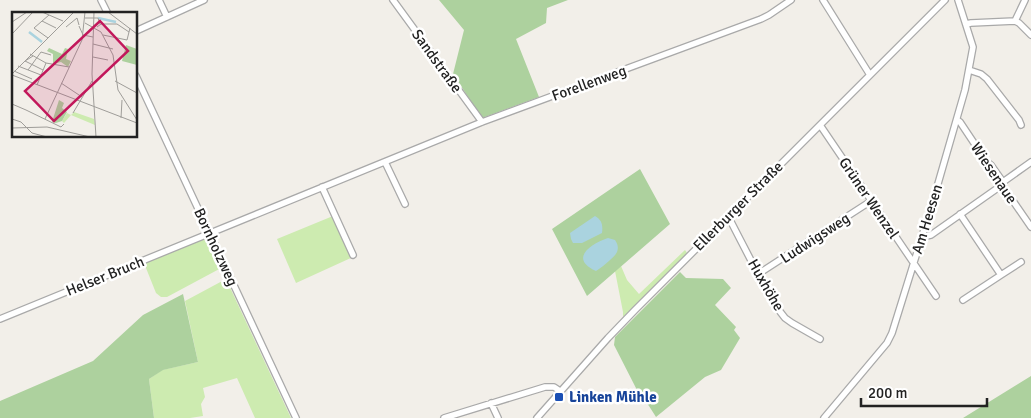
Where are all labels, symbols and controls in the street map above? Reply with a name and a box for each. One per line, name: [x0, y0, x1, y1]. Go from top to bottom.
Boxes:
inset map: [12, 12, 138, 138]
street label: Sandstraße: [408, 26, 466, 96]
street label: Forellenweg: [549, 61, 629, 105]
street label: Wiesenaue: [967, 139, 1021, 207]
street label: Grüner Wenzel: [835, 154, 903, 242]
street label: Ellerburger Straße: [689, 157, 787, 255]
street label: Am Heesen: [908, 182, 946, 256]
street label: Bornholzweg: [190, 205, 242, 289]
street label: Ludwigsweg: [777, 209, 853, 267]
street label: Helser Bruch: [63, 252, 147, 300]
street label: Huxhöhe: [744, 256, 788, 314]
scale bar: [861, 376, 987, 408]
text: 200 m: [868, 384, 908, 402]
place label: Linken Mühle: [569, 388, 657, 406]
marker: Linken Mühle: [553, 391, 565, 403]

